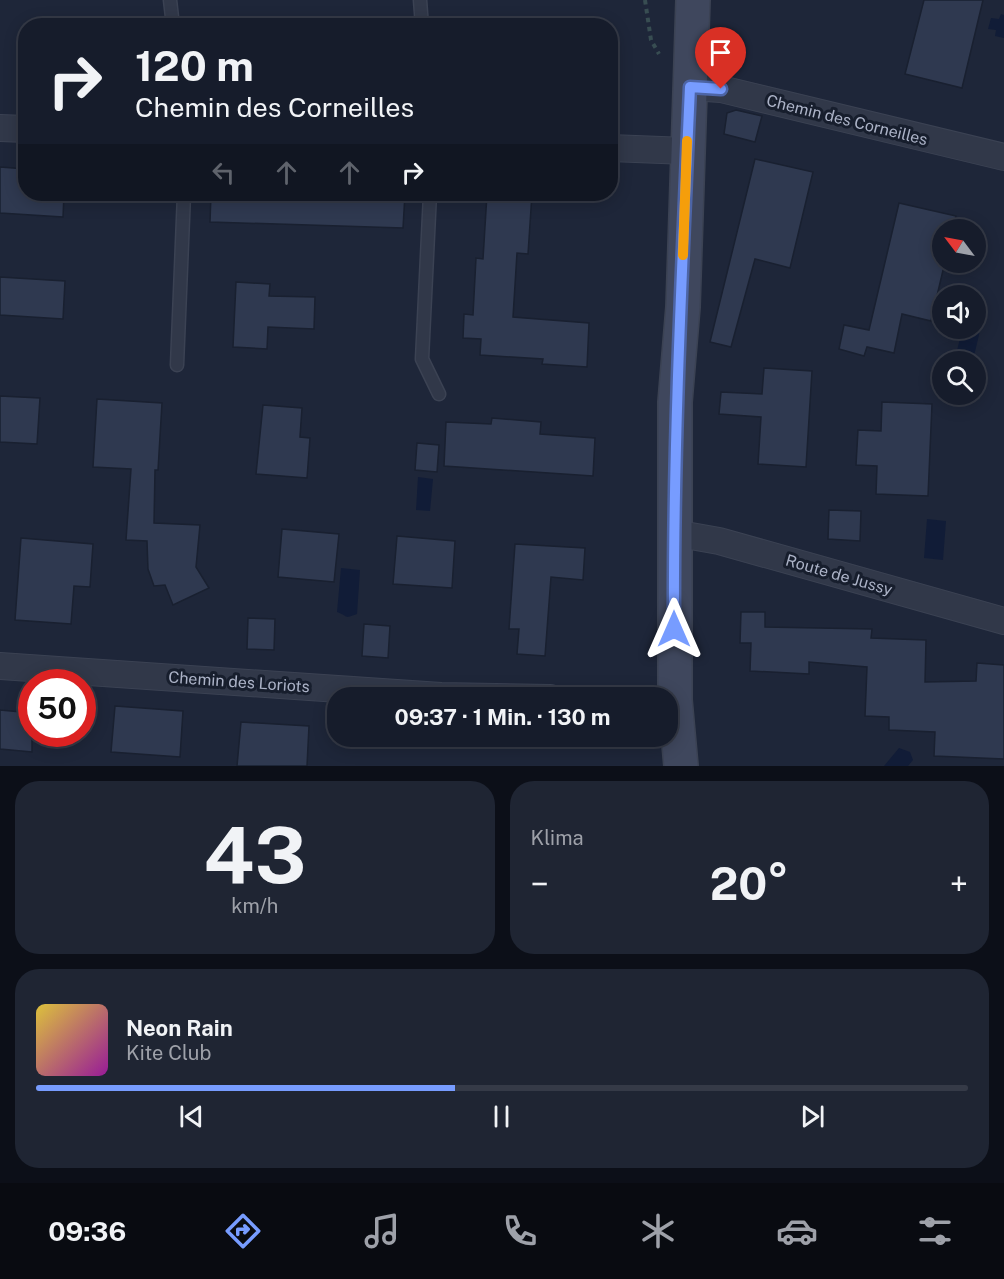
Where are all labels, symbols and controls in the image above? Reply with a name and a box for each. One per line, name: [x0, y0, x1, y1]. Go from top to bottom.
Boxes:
pin: [695, 27, 746, 89]
icon: arrive: [704, 36, 737, 69]
text: 120 m: [135, 41, 254, 90]
icon: right: [36, 42, 114, 120]
text: Chemin des Corneilles: [135, 91, 414, 123]
street label: Chemin des Corneilles: [764, 91, 930, 149]
icon: left: [207, 156, 240, 189]
icon: ahead: [270, 156, 303, 189]
icon: ahead: [333, 156, 366, 189]
icon: right: [396, 156, 429, 189]
north arrow: [932, 219, 986, 273]
map controls: [932, 219, 986, 405]
button: sound: [932, 285, 986, 339]
button: search: [932, 351, 986, 405]
street label: Route de Jussy: [783, 551, 895, 599]
position arrow: [642, 597, 706, 661]
street label: Chemin des Loriots: [168, 668, 310, 696]
speed limit sign: 50: [18, 669, 96, 747]
text: 09:37 · 1 Min. · 130 m: [395, 704, 610, 730]
text: 43: [203, 809, 306, 901]
text: Klima: [531, 826, 584, 850]
text: 20°: [710, 857, 789, 910]
text: −: [531, 865, 549, 903]
text: +: [950, 865, 968, 903]
text: km/h: [231, 894, 278, 918]
text: Neon Rain: [126, 1015, 233, 1041]
text: Kite Club: [126, 1041, 211, 1065]
icon: previous: [175, 1100, 208, 1133]
icon: pause: [485, 1100, 518, 1133]
icon: next: [796, 1100, 829, 1133]
icon: directions: [222, 1210, 264, 1252]
icon: music: [361, 1210, 403, 1252]
icon: phone: [499, 1210, 541, 1252]
icon: climate: [637, 1210, 679, 1252]
icon: car: [776, 1210, 818, 1252]
icon: filters: [914, 1210, 956, 1252]
text: 09:36: [48, 1215, 126, 1247]

